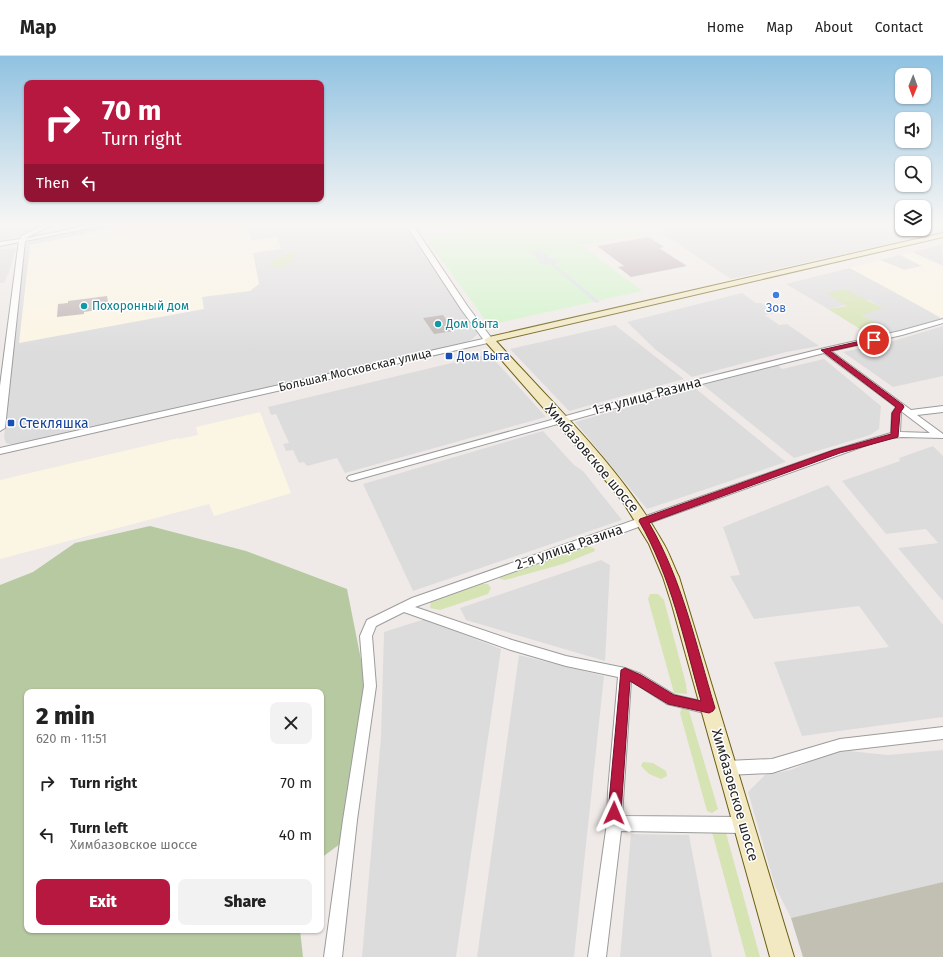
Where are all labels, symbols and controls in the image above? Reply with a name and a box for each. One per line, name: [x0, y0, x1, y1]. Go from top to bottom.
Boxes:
text: Map: [20, 16, 57, 39]
text: Home: [707, 19, 744, 36]
text: Map: [766, 19, 793, 36]
text: About: [815, 19, 853, 36]
text: Contact: [875, 19, 923, 36]
north arrow: [895, 68, 931, 104]
map controls: [895, 68, 931, 236]
text: 70 m: [102, 94, 161, 127]
icon: right: [36, 96, 88, 148]
button: sound: [895, 112, 931, 148]
text: Turn right: [102, 128, 182, 150]
button: search: [895, 156, 931, 192]
icon: left: [78, 172, 100, 194]
text: Then: [36, 174, 70, 192]
button: layers: [895, 200, 931, 236]
marker: Зов: [771, 290, 781, 300]
place label: Похоронный дом: [92, 299, 189, 313]
marker: Похоронный дом: [79, 301, 89, 311]
place label: Зов: [766, 301, 786, 315]
place label: Дом быта: [445, 317, 499, 331]
marker: Дом быта: [433, 319, 443, 329]
pin: [857, 323, 891, 357]
icon: arrive: [863, 329, 885, 351]
street label: Большая Московская улица: [277, 346, 433, 394]
place label: Дом Быта: [456, 349, 510, 363]
marker: Дом Быта: [444, 351, 454, 361]
street label: 1-я улица Разина: [591, 373, 703, 419]
street label: Химбазовское шоссе: [541, 400, 643, 516]
place label: Стекляшка: [19, 415, 89, 432]
marker: Стекляшка: [6, 418, 16, 428]
street label: 2-я улица Разина: [513, 521, 625, 573]
text: 2 min: [36, 702, 95, 730]
button: close: [270, 702, 312, 744]
street label: Химбазовское шоссе: [708, 727, 762, 863]
text: 620 m · 11:51: [36, 731, 107, 746]
icon: right: [36, 772, 58, 794]
text: Turn right: [70, 774, 137, 792]
text: 70 m: [280, 774, 312, 792]
position arrow: [593, 792, 635, 834]
text: Turn left: [70, 819, 128, 837]
icon: left: [36, 824, 58, 846]
text: 40 m: [279, 826, 312, 844]
text: Химбазовское шоссе: [70, 837, 197, 852]
button: Exit: [36, 879, 170, 925]
button: Share: [178, 879, 312, 925]

